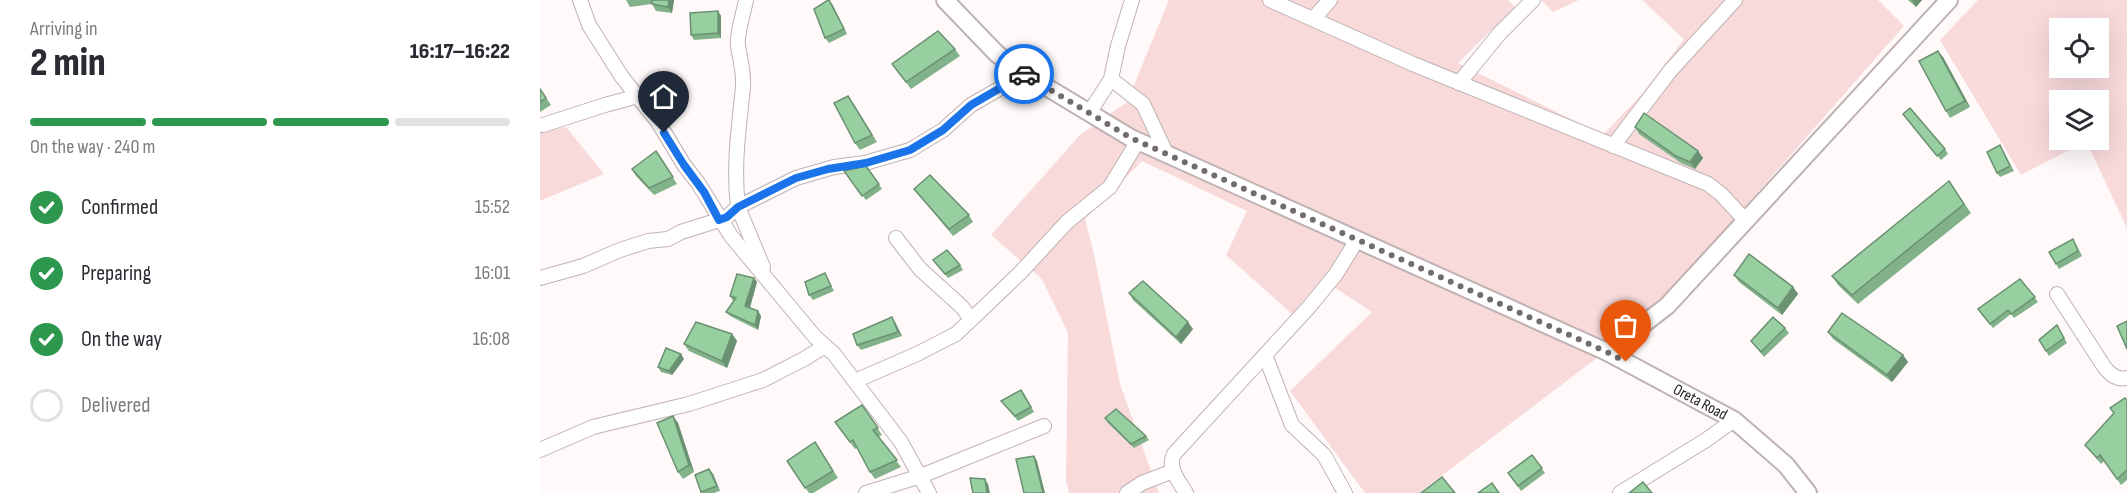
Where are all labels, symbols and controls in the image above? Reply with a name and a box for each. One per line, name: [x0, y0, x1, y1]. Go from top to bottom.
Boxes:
text: Arriving in: [30, 17, 98, 41]
map controls: [2049, 18, 2109, 150]
button: locate: [2049, 18, 2109, 78]
text: 16:17–16:22: [410, 38, 510, 65]
text: 2 min: [30, 40, 106, 87]
courier: [994, 44, 1054, 104]
icon: car: [1008, 58, 1041, 91]
pin: [638, 71, 689, 133]
icon: home: [647, 80, 680, 113]
button: layers: [2049, 90, 2109, 150]
text: On the way · 240 m: [30, 135, 155, 159]
icon: check: [30, 191, 63, 224]
text: Confirmed: [81, 194, 158, 221]
text: 15:52: [475, 195, 510, 219]
icon: check: [30, 257, 63, 290]
text: Preparing: [81, 260, 151, 287]
text: 16:01: [475, 261, 510, 285]
pin: [1600, 300, 1651, 362]
icon: bag: [1609, 309, 1642, 342]
icon: check: [30, 323, 63, 356]
text: On the way: [81, 326, 162, 353]
text: 16:08: [473, 327, 510, 351]
street label: Oreta Road: [1670, 380, 1731, 424]
text: Delivered: [81, 392, 150, 419]

